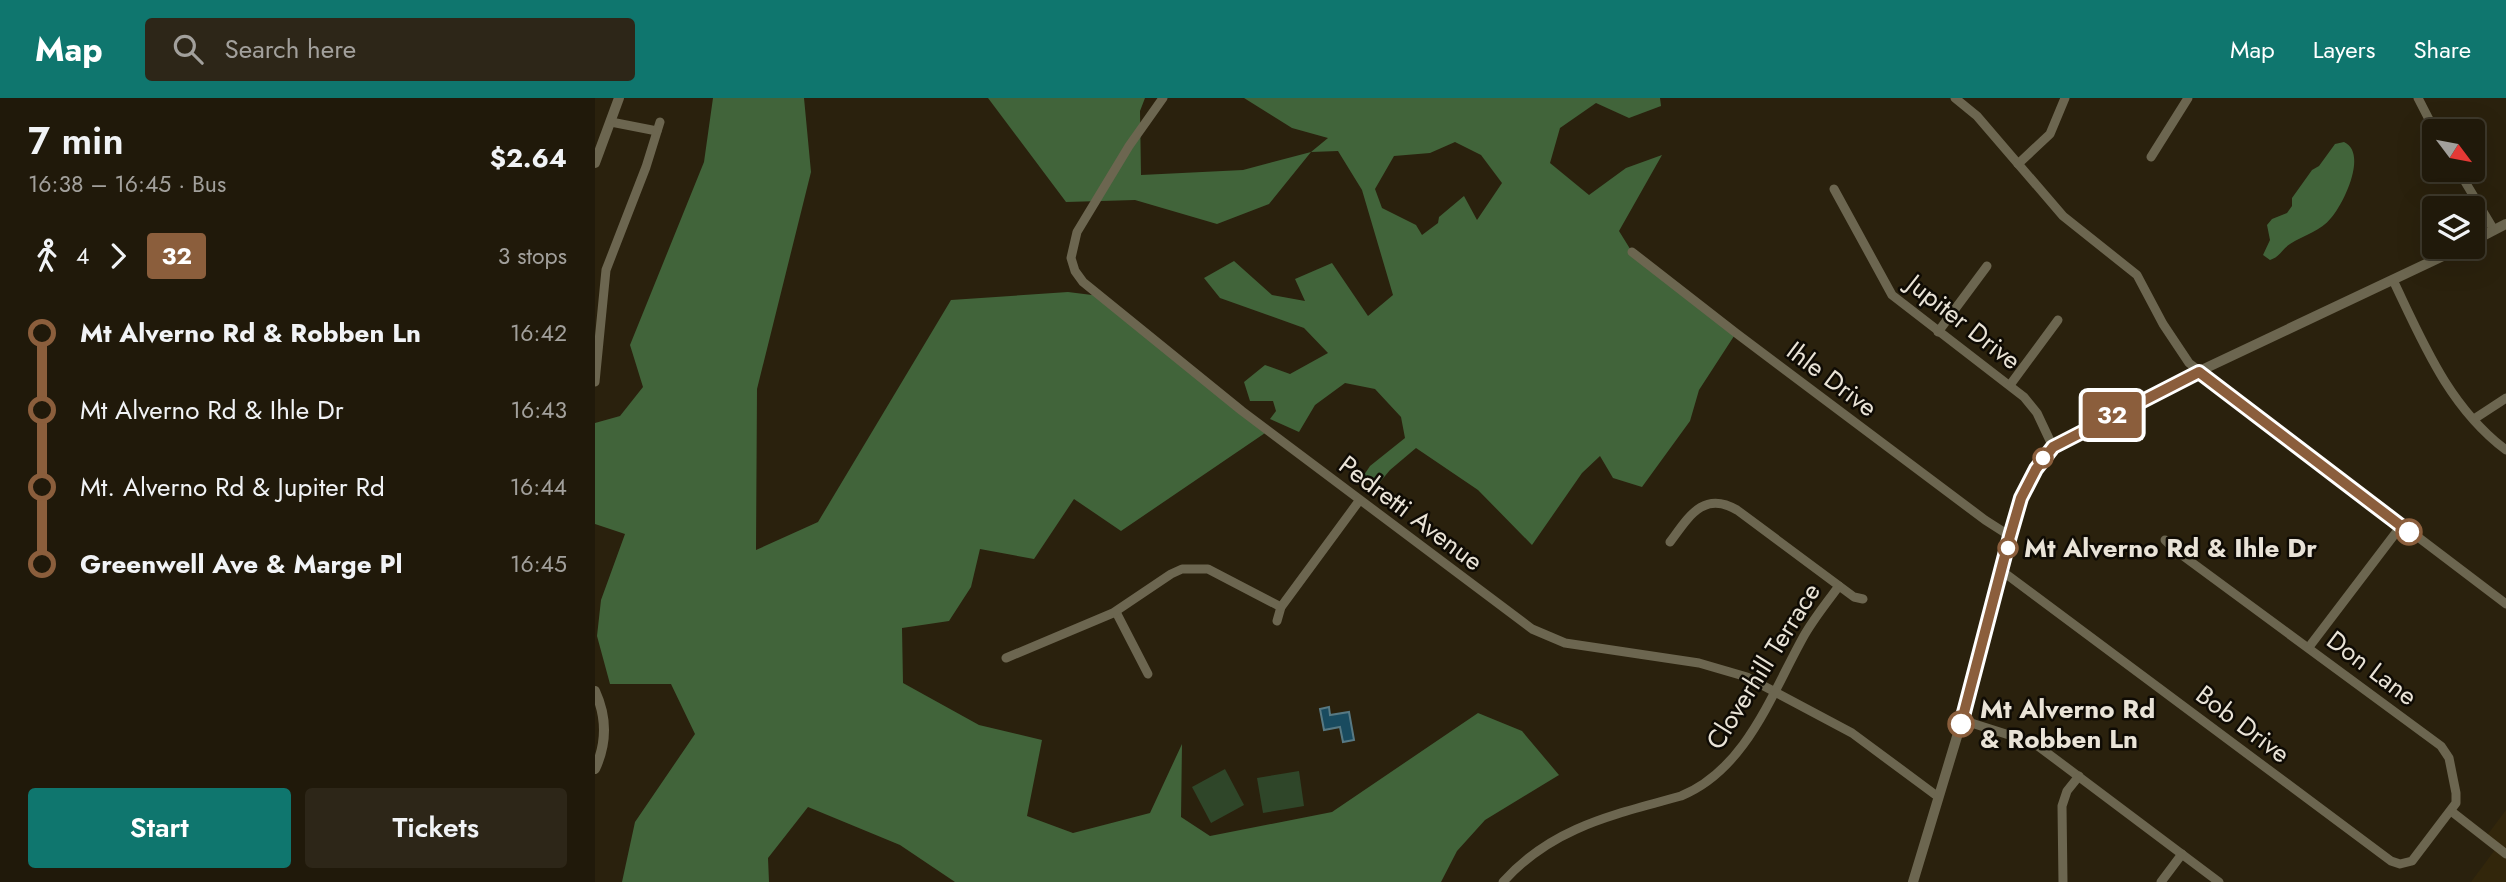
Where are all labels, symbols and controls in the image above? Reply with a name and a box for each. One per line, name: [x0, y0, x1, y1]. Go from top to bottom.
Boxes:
search box: [145, 18, 635, 81]
text: Map: [35, 26, 103, 73]
icon: search: [169, 30, 207, 68]
text: Search here: [225, 30, 356, 68]
text: Map: [2230, 32, 2275, 67]
text: Layers: [2313, 32, 2375, 67]
text: Share: [2413, 32, 2471, 67]
text: 7 min: [28, 113, 124, 168]
north arrow: [2422, 119, 2485, 182]
map controls: [2422, 119, 2485, 259]
text: $2.64: [490, 139, 567, 177]
text: 16:38 – 16:45 · Bus: [28, 167, 226, 201]
button: layers: [2422, 196, 2485, 259]
icon: walk: [28, 237, 66, 275]
icon: forward: [99, 237, 137, 275]
text: 32: [161, 238, 192, 273]
text: 4: [76, 239, 89, 273]
text: 3 stops: [498, 239, 567, 273]
street label: Jupiter Drive: [1897, 263, 2029, 379]
text: Mt Alverno Rd & Robben Ln: [80, 314, 421, 352]
text: 16:42: [510, 316, 567, 350]
street label: Ihle Drive: [1779, 332, 1885, 426]
text: Mt Alverno Rd & Ihle Dr: [80, 391, 344, 429]
line badge: 32: [2081, 392, 2143, 438]
text: 16:43: [511, 393, 567, 427]
text: 32: [2097, 397, 2127, 432]
street label: Pedretti Avenue: [1331, 446, 1491, 580]
unlabelled marker: [2033, 448, 2053, 468]
text: Mt. Alverno Rd & Jupiter Rd: [80, 468, 385, 506]
text: 16:44: [510, 470, 567, 504]
unlabelled marker: [2396, 519, 2422, 545]
place label: Mt Alverno Rd & Ihle Dr: [2024, 529, 2317, 567]
marker: Mt Alverno Rd & Ihle Dr: [1998, 538, 2018, 558]
text: Greenwell Ave & Marge Pl: [80, 545, 403, 583]
text: 16:45: [510, 547, 567, 581]
street label: Cloverhill Terrace: [1696, 575, 1830, 757]
street label: Don Lane: [2319, 621, 2425, 715]
street label: Bob Drive: [2188, 676, 2298, 772]
place label: Mt Alverno Rd & Robben Ln: [1980, 690, 2155, 758]
marker: Mt Alverno Rd & Robben Ln: [1948, 711, 1974, 737]
button: Start: [28, 788, 291, 868]
button: Tickets: [305, 788, 567, 868]

